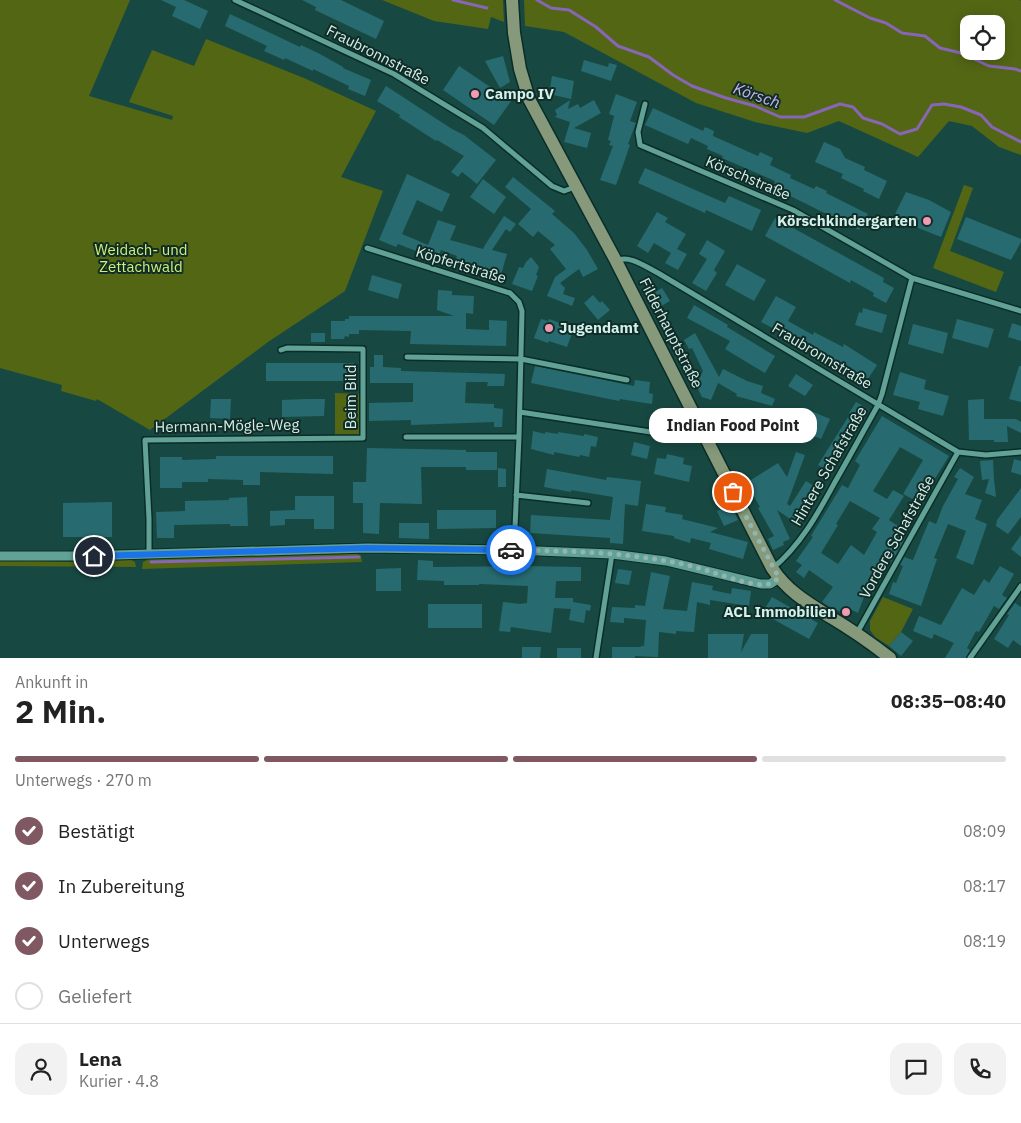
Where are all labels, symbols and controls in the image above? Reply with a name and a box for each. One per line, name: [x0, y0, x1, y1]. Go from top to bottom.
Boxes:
map controls: [960, 15, 1005, 60]
button: locate: [960, 15, 1005, 60]
street label: Fraubronnstraße: [323, 20, 433, 89]
water label: Körsch: [731, 78, 783, 112]
place label: Campo IV: [485, 84, 554, 103]
marker: Campo IV: [469, 88, 481, 100]
street label: Körschstraße: [703, 151, 793, 204]
place label: Körschkindergarten: [777, 211, 917, 230]
marker: Körschkindergarten: [921, 215, 933, 227]
park label: Weidach- und Zettachwald: [94, 240, 188, 276]
street label: Köpfertstraße: [414, 242, 509, 287]
street label: Filderhauptstraße: [635, 274, 707, 391]
place label: Jugendamt: [559, 318, 639, 337]
street label: Fraubronnstraße: [769, 318, 876, 393]
marker: Jugendamt: [543, 322, 555, 334]
street label: Beim Bild: [341, 365, 360, 429]
street label: Hintere Schafstraße: [787, 403, 871, 529]
callout: Indian Food Point: [649, 407, 817, 442]
street label: Hermann-Mögle-Weg: [155, 415, 300, 436]
text: Indian Food Point: [666, 415, 800, 435]
pin: [712, 471, 754, 513]
street label: Vordere Schafstraße: [855, 472, 938, 602]
icon: bag: [719, 478, 747, 506]
courier: [486, 525, 536, 575]
pin: [73, 535, 115, 577]
icon: car: [497, 536, 525, 564]
icon: home: [80, 542, 108, 570]
place label: ACL Immobilien: [724, 602, 836, 621]
marker: ACL Immobilien: [840, 606, 852, 618]
text: Ankunft in: [15, 672, 88, 692]
text: 08:35–08:40: [891, 689, 1006, 713]
text: 2 Min.: [15, 690, 106, 732]
text: Unterwegs · 270 m: [15, 770, 152, 790]
icon: check: [15, 817, 43, 845]
text: Bestätigt: [58, 819, 135, 843]
text: 08:09: [963, 821, 1006, 841]
icon: check: [15, 872, 43, 900]
text: In Zubereitung: [58, 874, 184, 898]
text: 08:17: [963, 876, 1006, 896]
icon: check: [15, 927, 43, 955]
text: Unterwegs: [58, 929, 150, 953]
text: 08:19: [963, 931, 1006, 951]
text: Geliefert: [58, 984, 132, 1008]
button: person: [15, 1043, 67, 1095]
button: chat: [890, 1043, 942, 1095]
button: phone: [954, 1043, 1006, 1095]
text: Lena: [79, 1047, 122, 1071]
text: Kurier · 4.8: [79, 1071, 159, 1091]

